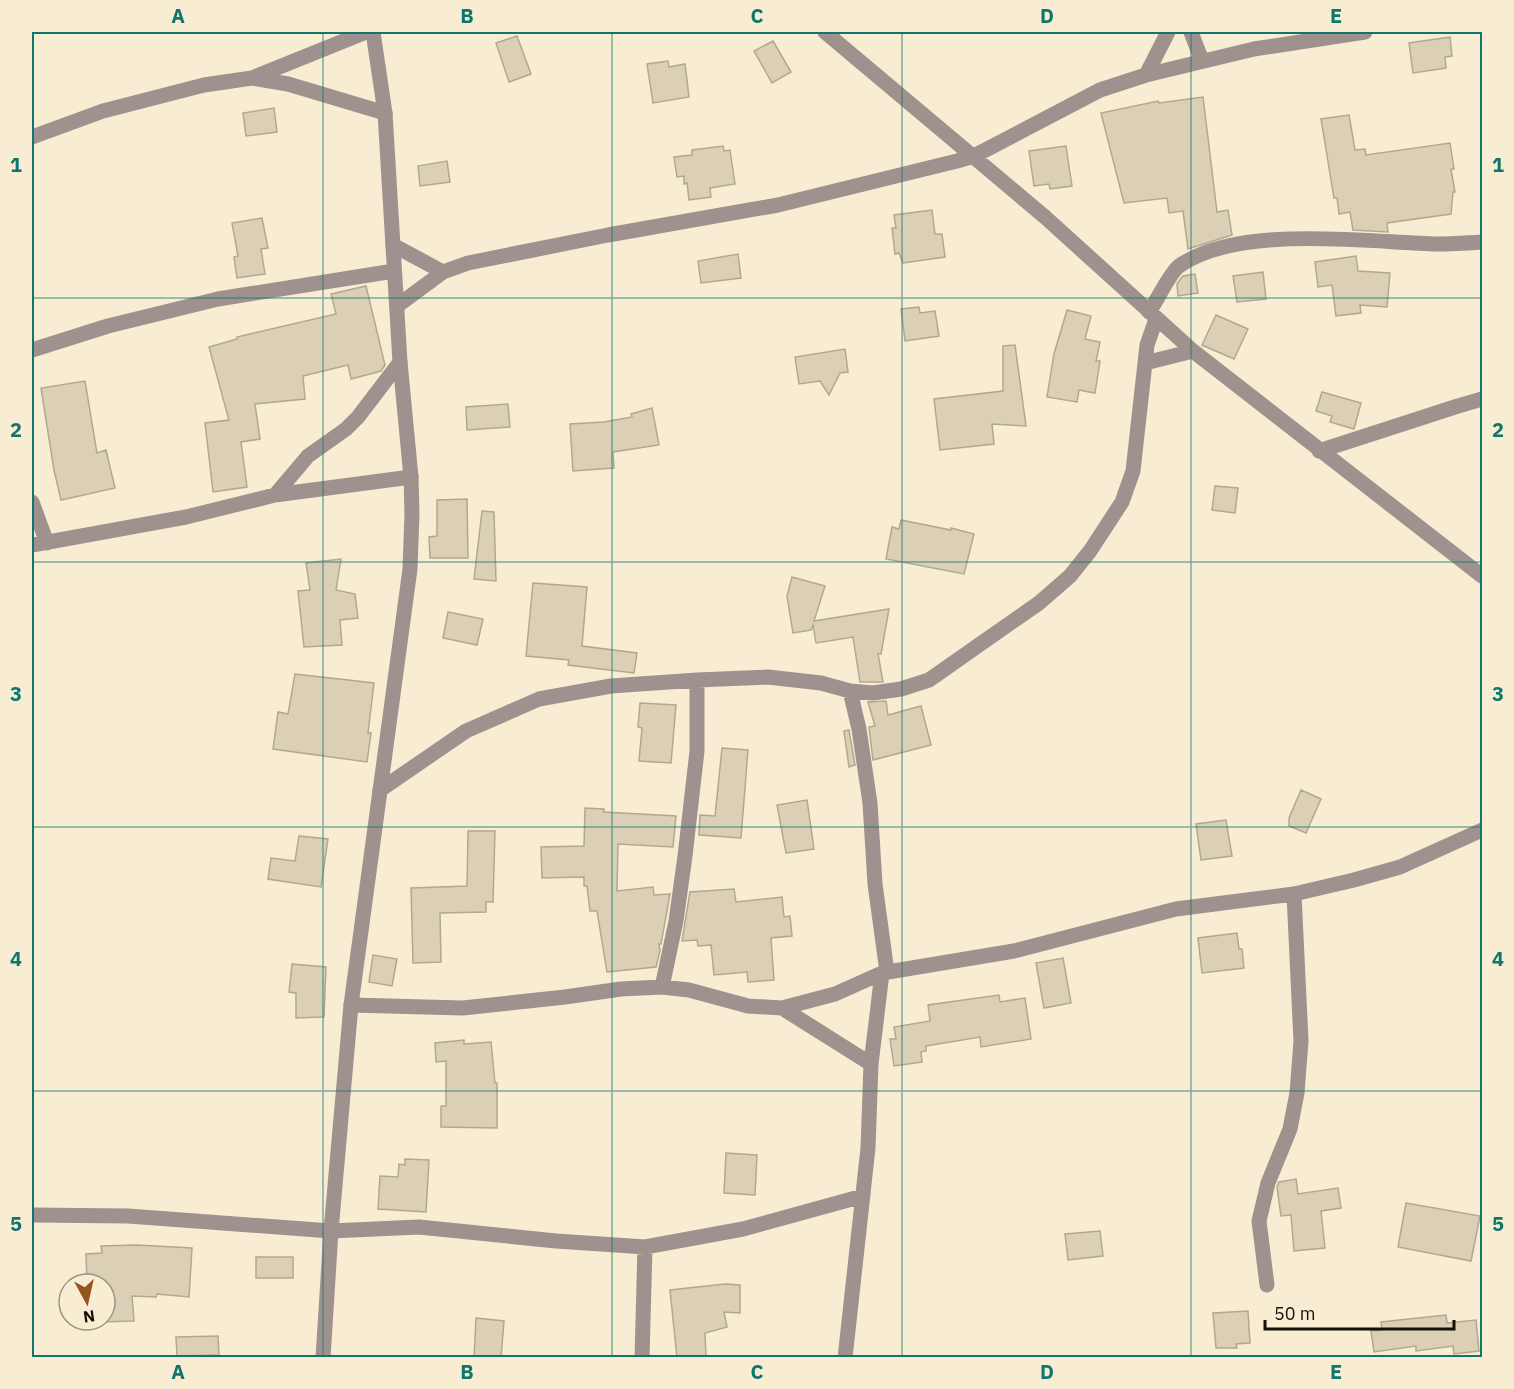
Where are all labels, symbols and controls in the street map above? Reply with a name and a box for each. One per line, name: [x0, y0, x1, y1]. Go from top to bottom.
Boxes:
text: A: [171, 2, 185, 29]
text: B: [460, 2, 474, 29]
text: C: [750, 2, 764, 29]
text: D: [1040, 2, 1054, 29]
text: E: [1330, 2, 1342, 29]
text: 1: [10, 151, 22, 178]
text: 1: [1492, 151, 1504, 178]
text: 2: [10, 416, 22, 443]
text: 2: [1492, 416, 1504, 443]
text: 3: [10, 680, 22, 707]
text: 3: [1492, 680, 1504, 707]
text: 4: [10, 945, 22, 972]
text: 4: [1492, 945, 1504, 972]
text: 5: [10, 1210, 22, 1237]
text: 5: [1492, 1210, 1504, 1237]
north arrow: [57, 1272, 117, 1332]
scale bar: [1265, 1293, 1454, 1331]
text: 50 m: [1274, 1302, 1316, 1325]
text: N: [82, 1306, 96, 1328]
text: A: [171, 1358, 185, 1385]
text: B: [460, 1358, 474, 1385]
text: C: [750, 1358, 764, 1385]
text: D: [1040, 1358, 1054, 1385]
text: E: [1330, 1358, 1342, 1385]

